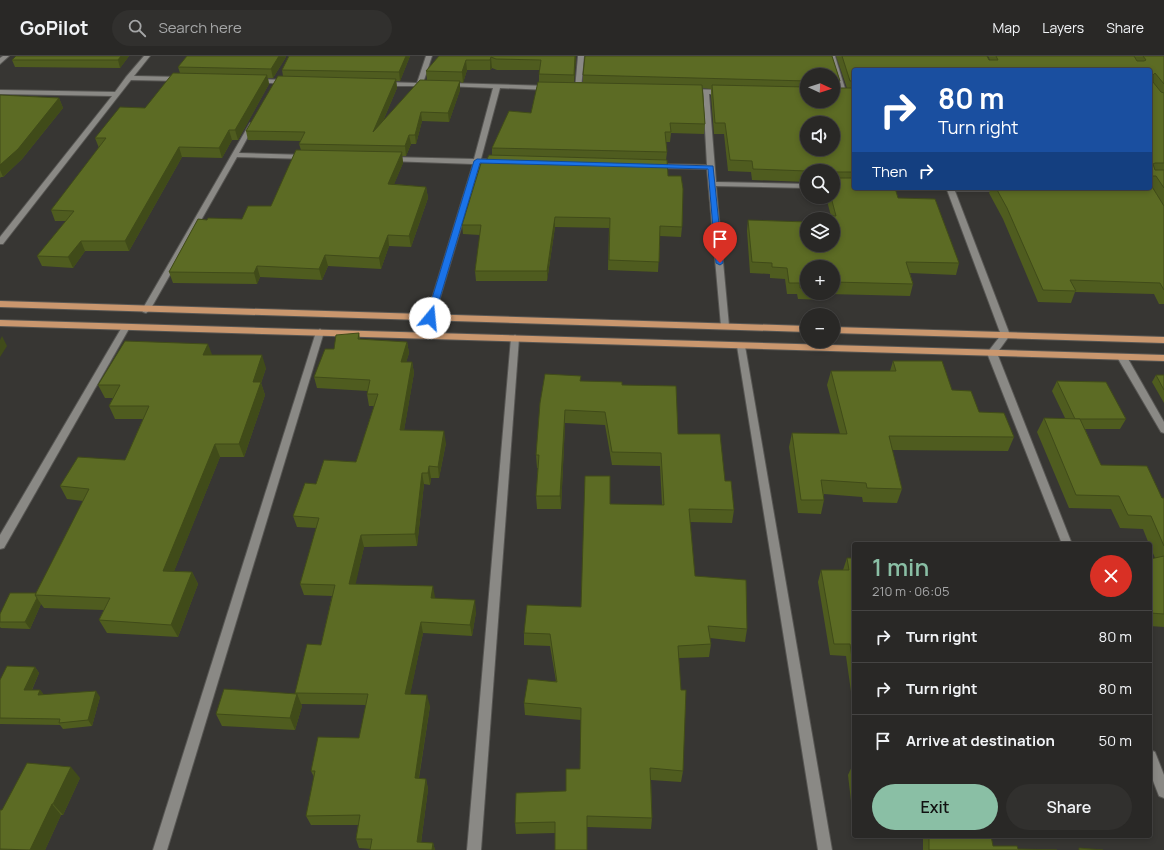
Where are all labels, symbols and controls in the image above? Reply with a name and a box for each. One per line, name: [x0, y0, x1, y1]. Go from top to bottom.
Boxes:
search box: [112, 10, 392, 46]
text: GoPilot: [20, 15, 88, 41]
icon: search: [126, 17, 148, 39]
text: Search here: [158, 17, 242, 38]
text: Map: [992, 18, 1020, 37]
text: Layers: [1042, 18, 1084, 37]
text: Share: [1106, 18, 1144, 37]
north arrow: [800, 68, 840, 108]
map controls: [800, 68, 840, 348]
text: 80 m: [938, 79, 1004, 117]
icon: right: [872, 84, 924, 136]
text: Turn right: [938, 115, 1019, 139]
button: sound: [800, 116, 840, 156]
icon: right: [915, 160, 937, 182]
text: Then: [872, 161, 907, 182]
button: search: [800, 164, 840, 204]
button: layers: [800, 212, 840, 252]
pin: [703, 222, 737, 263]
icon: arrive: [709, 228, 731, 250]
button: +: [800, 260, 840, 300]
position arrow: [409, 297, 451, 339]
button: −: [800, 308, 840, 348]
text: 1 min: [872, 550, 929, 583]
button: close: [1090, 555, 1132, 597]
text: 210 m · 06:05: [872, 582, 950, 600]
icon: right: [872, 626, 894, 648]
text: Turn right: [906, 626, 977, 647]
text: 80 m: [1098, 626, 1132, 647]
icon: right: [872, 678, 894, 700]
text: Turn right: [906, 678, 977, 699]
text: 80 m: [1098, 678, 1132, 699]
icon: arrive: [872, 730, 894, 752]
text: Arrive at destination: [906, 730, 1055, 751]
text: 50 m: [1098, 730, 1132, 751]
button: Exit: [872, 784, 998, 830]
button: Share: [1006, 784, 1132, 830]

